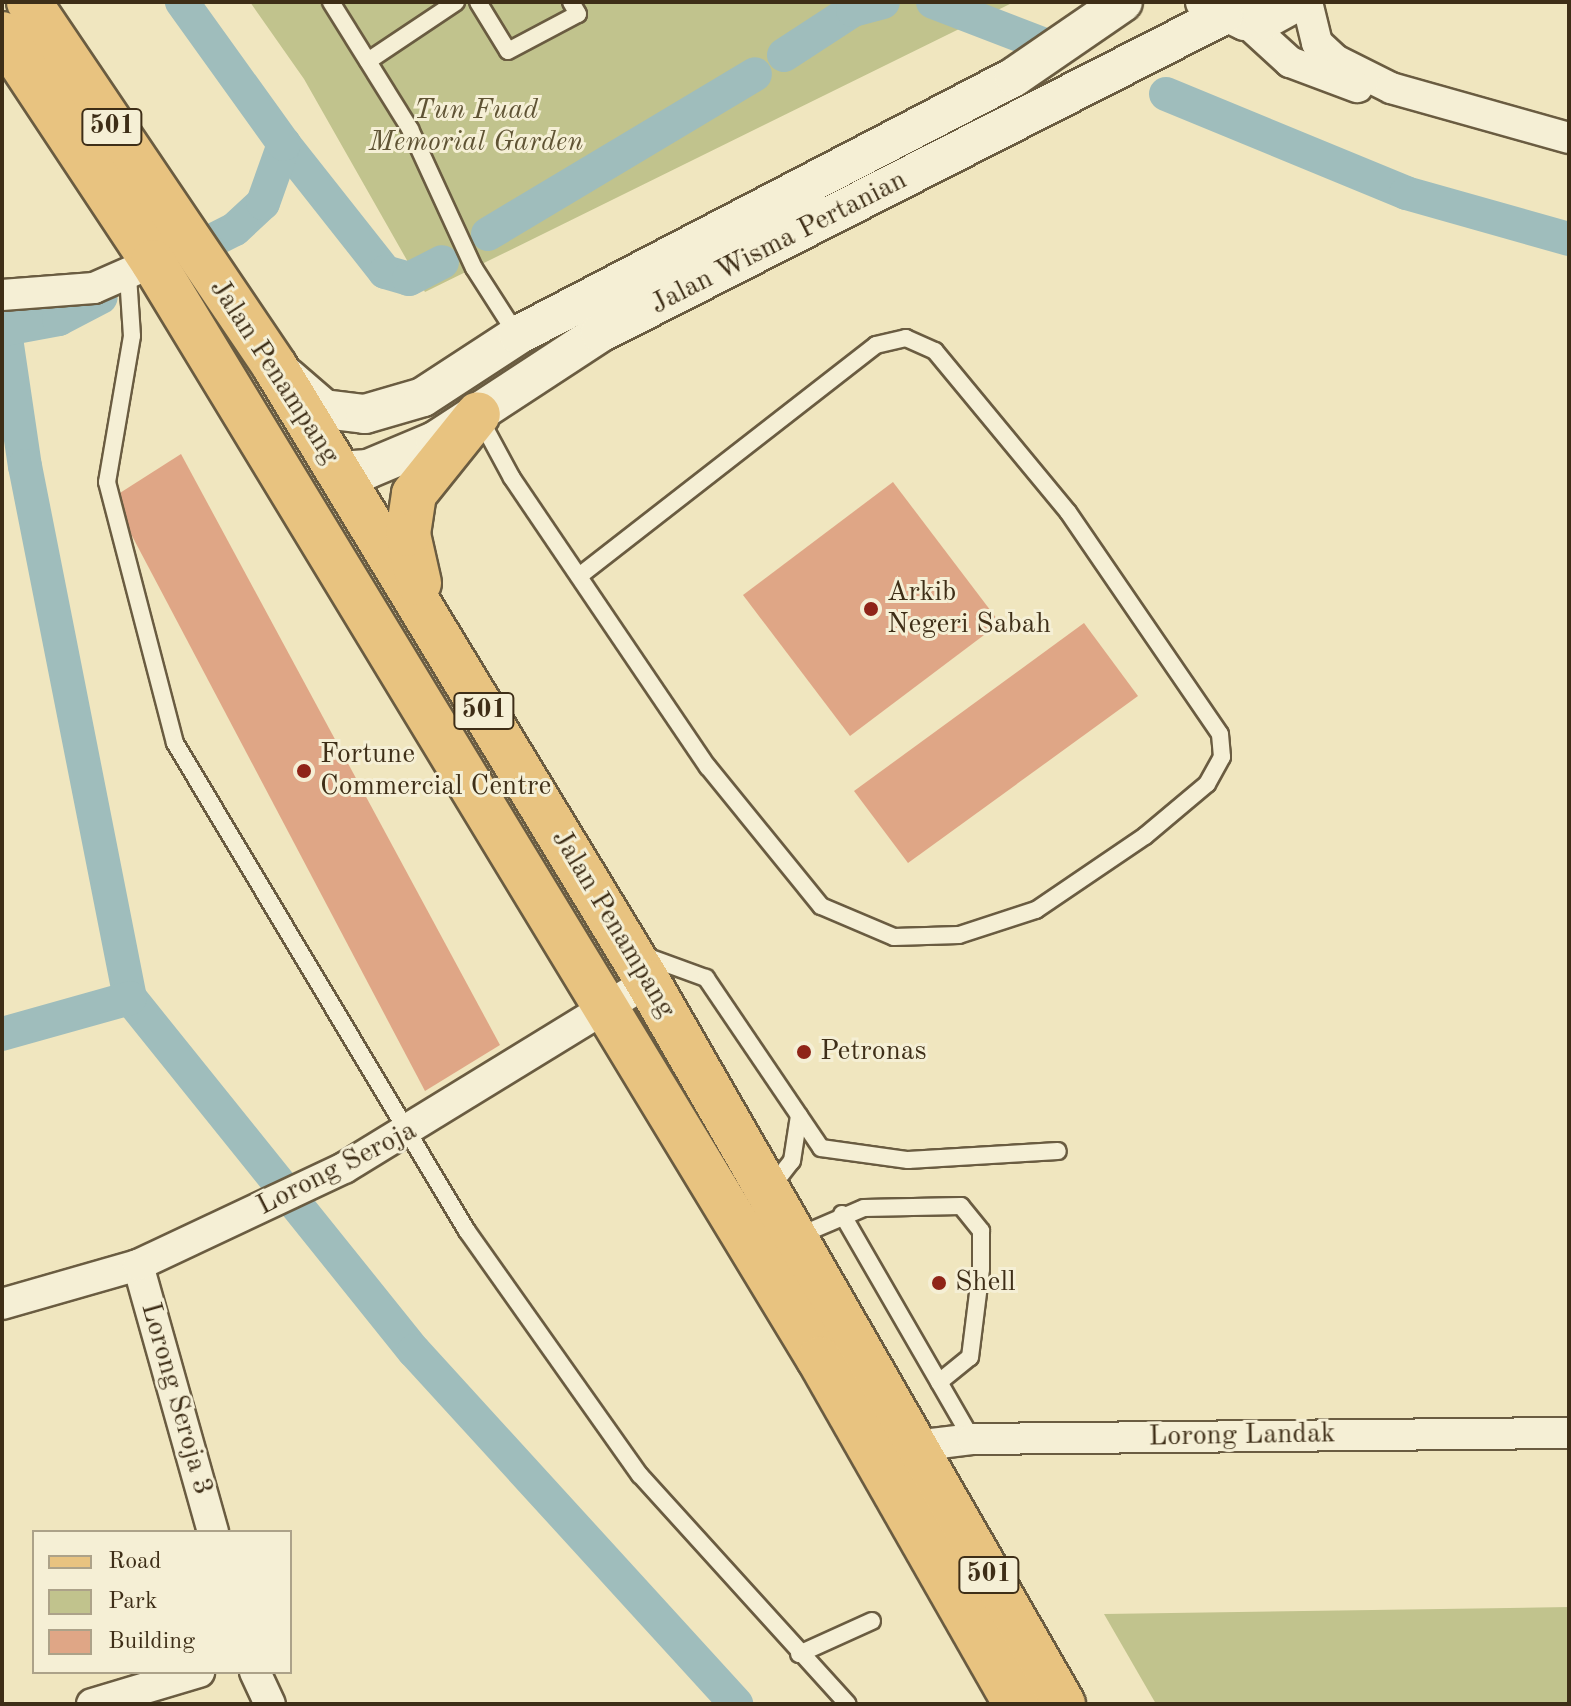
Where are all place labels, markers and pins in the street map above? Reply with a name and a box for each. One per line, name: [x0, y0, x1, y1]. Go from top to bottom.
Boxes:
place label: Arkib Negeri Sabah: [887, 576, 1051, 642]
marker: Arkib Negeri Sabah: [862, 600, 880, 618]
place label: Fortune Commercial Centre: [320, 738, 551, 804]
marker: Fortune Commercial Centre: [295, 762, 313, 780]
place label: Petronas: [820, 1035, 927, 1069]
marker: Petronas: [795, 1043, 813, 1061]
place label: Shell: [955, 1266, 1016, 1300]
marker: Shell: [930, 1274, 948, 1292]

